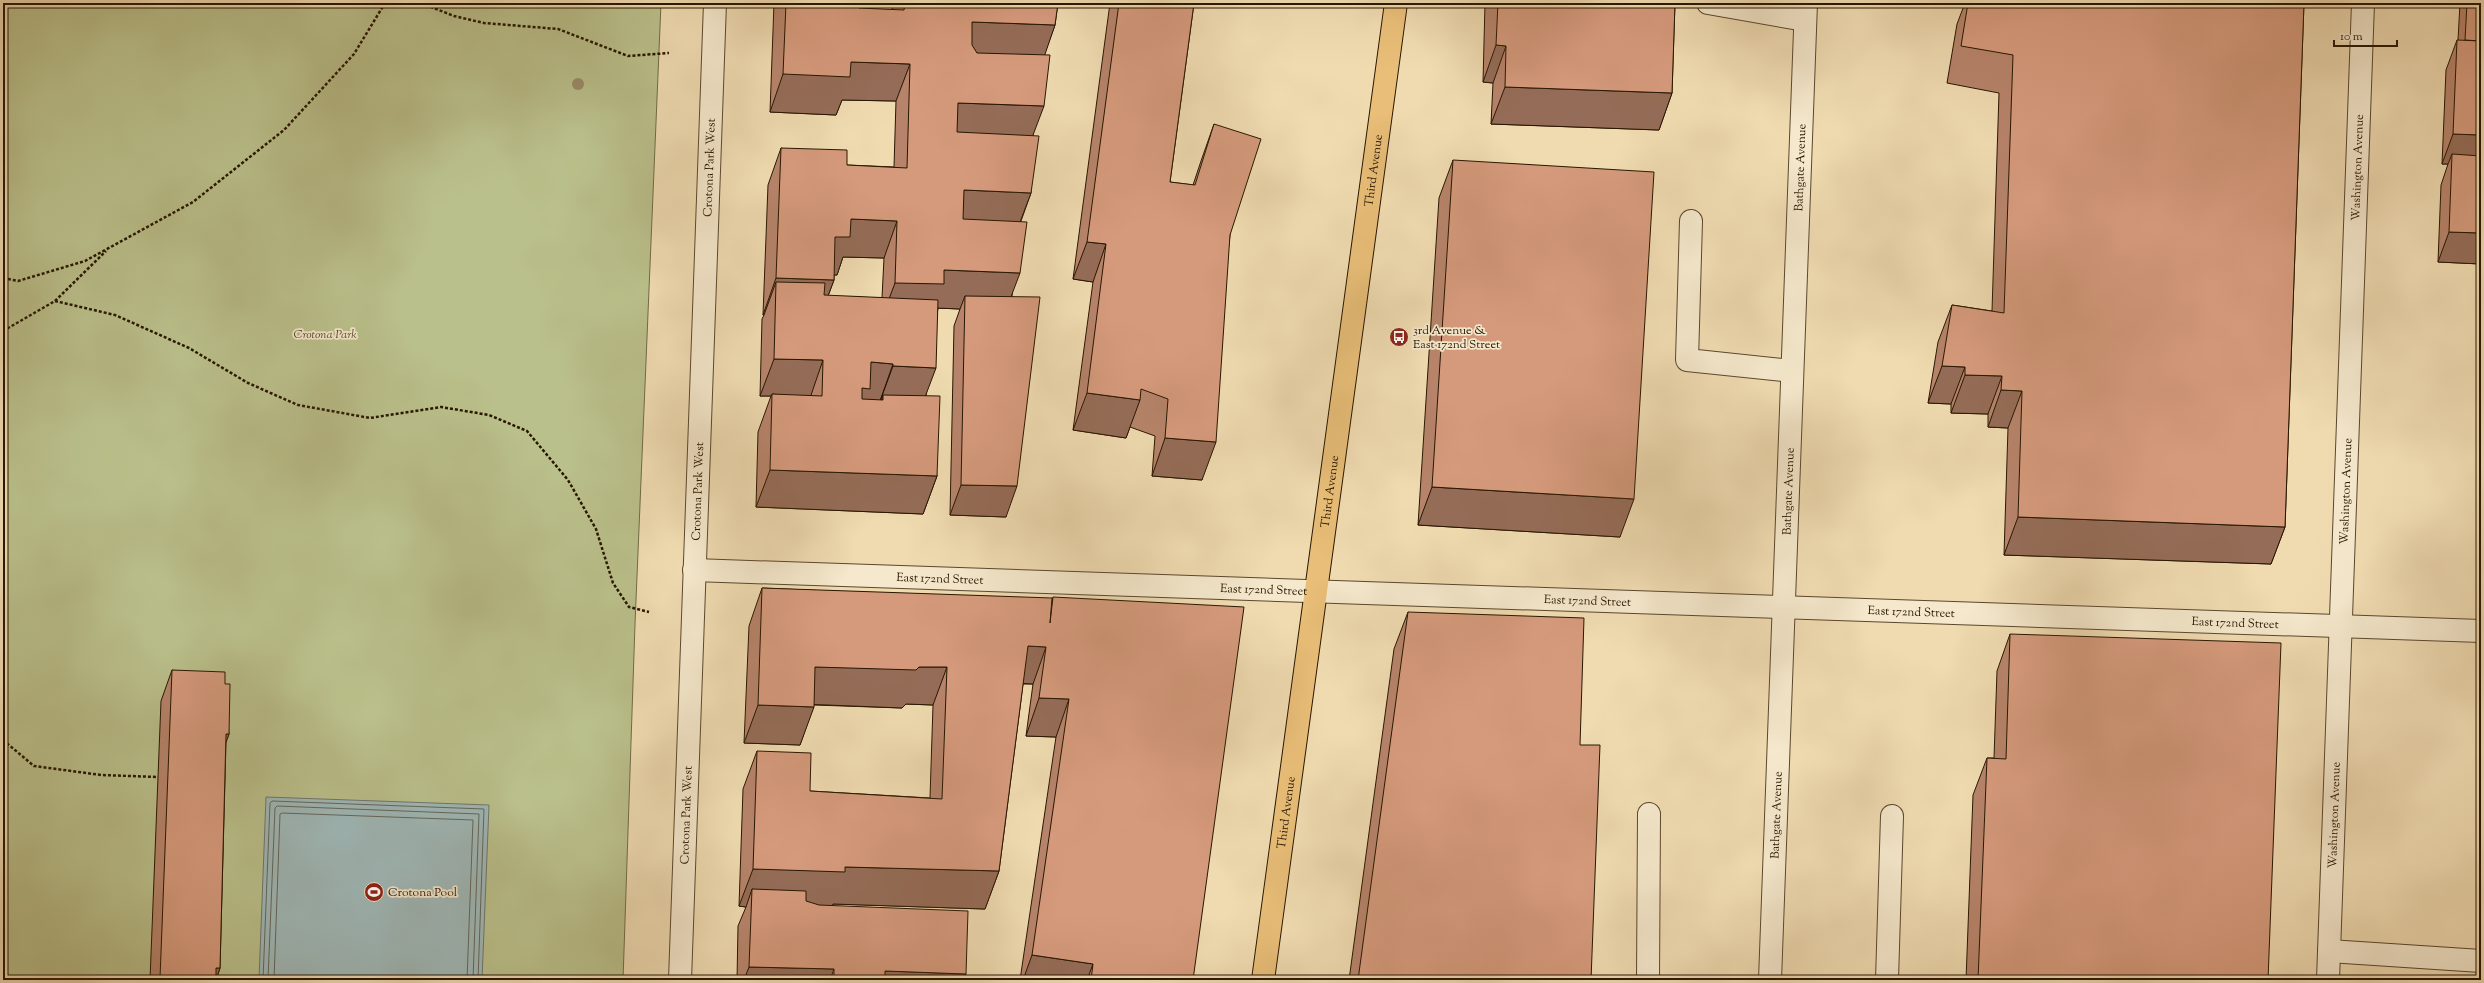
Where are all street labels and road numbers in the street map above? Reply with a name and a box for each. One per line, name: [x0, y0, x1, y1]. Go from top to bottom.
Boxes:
street label: Washington Avenue: [2347, 114, 2369, 221]
street label: Crotona Park West: [699, 118, 721, 217]
street label: Bathgate Avenue: [1790, 123, 1812, 212]
street label: Third Avenue: [1360, 133, 1388, 208]
street label: Washington Avenue: [2336, 437, 2357, 545]
street label: Crotona Park West: [688, 442, 709, 541]
street label: Bathgate Avenue: [1778, 447, 1800, 536]
street label: Third Avenue: [1317, 454, 1344, 529]
street label: East 172nd Street: [896, 569, 984, 590]
street label: East 172nd Street: [1220, 580, 1308, 601]
street label: East 172nd Street: [1544, 591, 1631, 612]
street label: East 172nd Street: [1867, 602, 1955, 623]
street label: East 172nd Street: [2191, 613, 2279, 634]
street label: Washington Avenue: [2324, 761, 2346, 869]
street label: Crotona Park West: [676, 766, 698, 865]
street label: Bathgate Avenue: [1766, 771, 1788, 859]
street label: Third Avenue: [1273, 775, 1301, 850]

